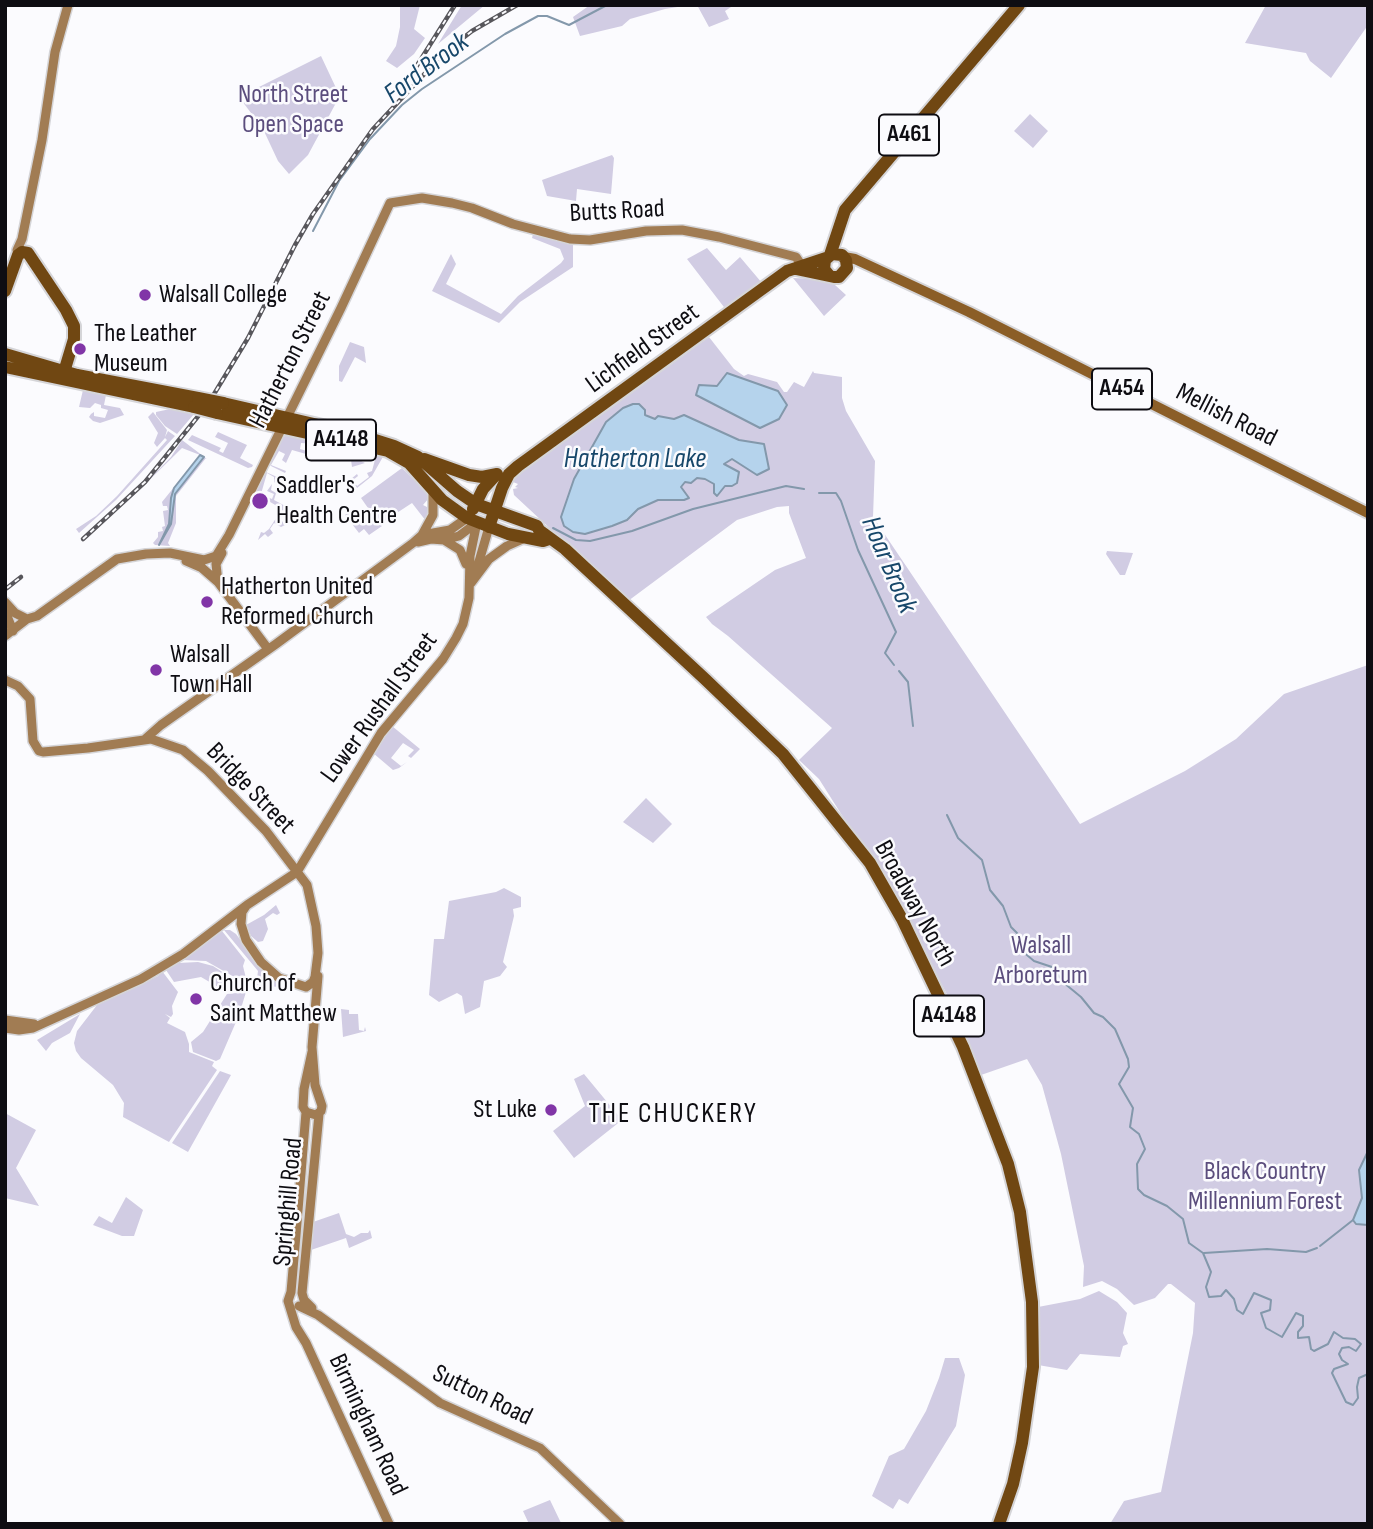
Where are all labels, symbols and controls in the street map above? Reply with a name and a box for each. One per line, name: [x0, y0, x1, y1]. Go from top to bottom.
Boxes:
water label: Ford Brook: [378, 26, 476, 112]
park label: North Street Open Space: [238, 79, 348, 140]
road number: A461: [879, 114, 939, 155]
street label: Butts Road: [569, 194, 665, 230]
place label: Walsall College: [159, 279, 287, 311]
street label: Hatherton Street: [243, 286, 339, 434]
marker: Walsall College: [137, 287, 153, 303]
street label: Lichfield Street: [580, 297, 706, 401]
place label: The Leather Museum: [94, 318, 197, 380]
marker: The Leather Museum: [72, 341, 88, 357]
road number: A454: [1092, 368, 1152, 410]
street label: Mellish Road: [1170, 377, 1282, 455]
road number: A4148: [306, 419, 376, 460]
water label: Hatherton Lake: [564, 443, 706, 477]
place label: Saddler's Health Centre: [276, 470, 397, 532]
marker: Saddler's Health Centre: [250, 491, 270, 511]
water label: Hoar Brook: [853, 512, 923, 618]
place label: Hatherton United Reformed Church: [221, 571, 374, 632]
marker: Hatherton United Reformed Church: [199, 594, 215, 610]
street label: Lower Rushall Street: [315, 627, 445, 789]
place label: Walsall Town Hall: [170, 639, 252, 700]
marker: Walsall Town Hall: [148, 662, 164, 678]
street label: Bridge Street: [199, 737, 301, 841]
street label: Broadway North: [867, 835, 961, 973]
park label: Walsall Arboretum: [994, 930, 1088, 992]
place label: Church of Saint Matthew: [210, 968, 337, 1030]
marker: Church of Saint Matthew: [188, 991, 204, 1007]
road number: A4148: [914, 996, 984, 1036]
place label: St Luke: [473, 1094, 537, 1126]
district label: THE CHUCKERY: [590, 1098, 756, 1132]
marker: St Luke: [543, 1102, 559, 1118]
street label: Springhill Road: [268, 1136, 310, 1268]
park label: Black Country Millennium Forest: [1188, 1156, 1342, 1218]
street label: Birmingham Road: [321, 1349, 413, 1501]
street label: Sutton Road: [427, 1359, 537, 1433]

